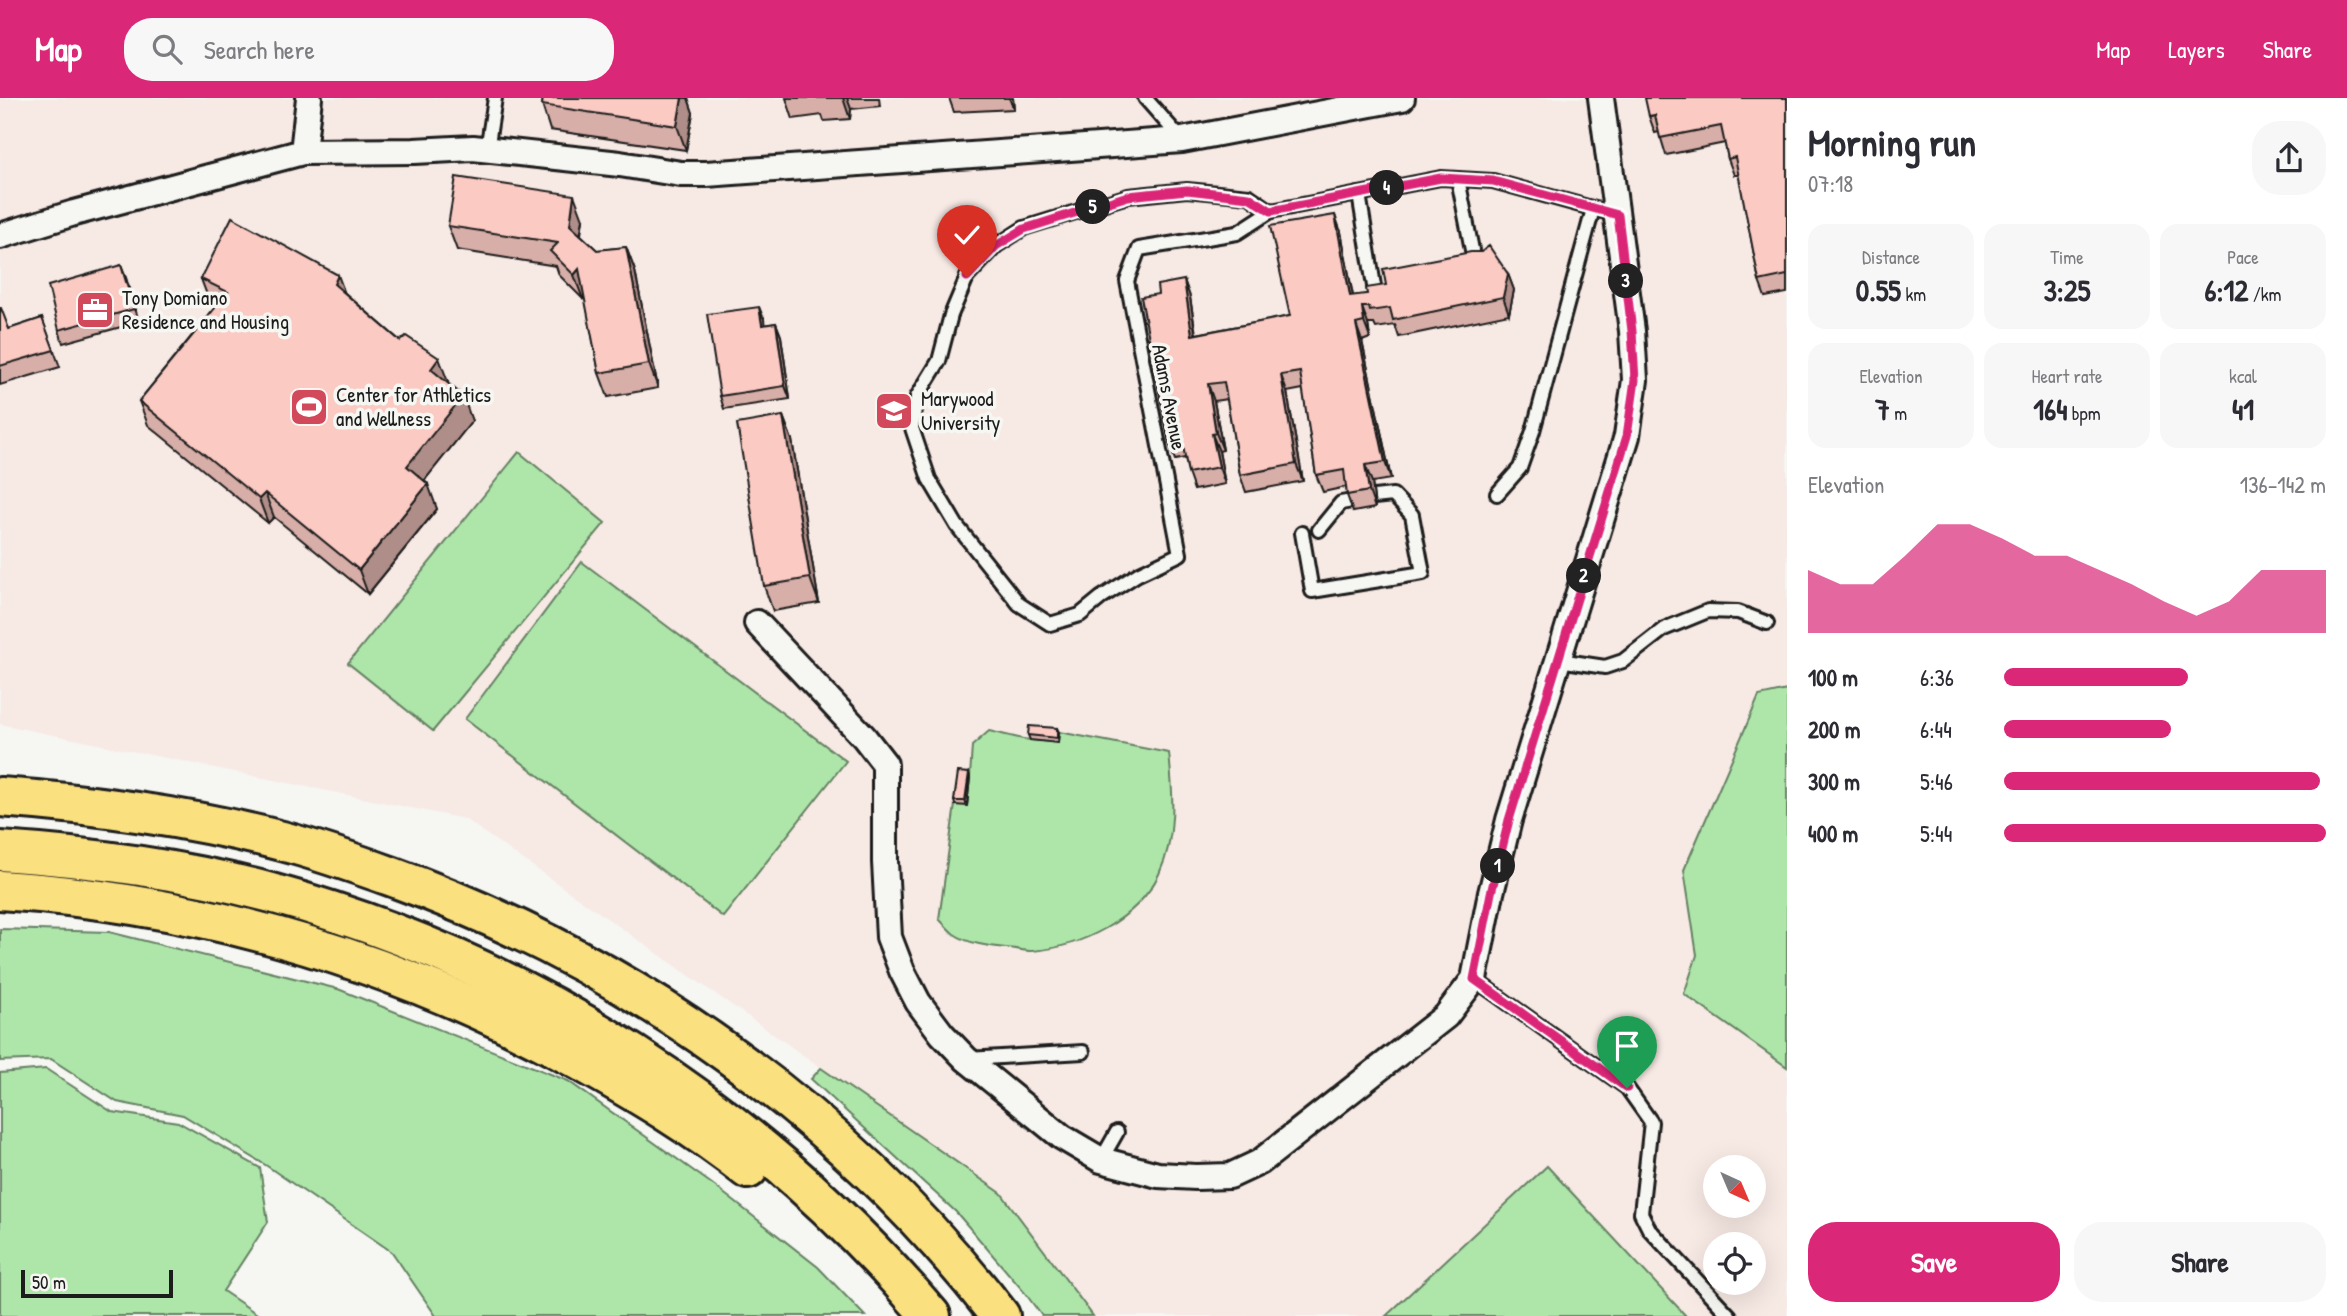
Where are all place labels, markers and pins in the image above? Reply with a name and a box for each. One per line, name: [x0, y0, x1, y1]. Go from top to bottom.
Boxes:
pin: 4: [1370, 170, 1404, 206]
pin: 5: [1076, 190, 1110, 224]
pin: [937, 205, 997, 277]
pin: 3: [1608, 264, 1644, 298]
place label: Tony Domiano Residence and Housing: [122, 283, 289, 336]
office icon: Tony Domiano Residence and Housing: [74, 289, 116, 331]
place label: Center for Athletics and Wellness: [336, 380, 491, 433]
place label: Marywood University: [921, 384, 1001, 437]
sports icon: Center for Athletics and Wellness: [288, 386, 330, 428]
school or university icon: Marywood University: [873, 390, 915, 432]
pin: 2: [1566, 559, 1602, 594]
pin: 1: [1480, 848, 1516, 884]
pin: [1597, 1016, 1657, 1088]

